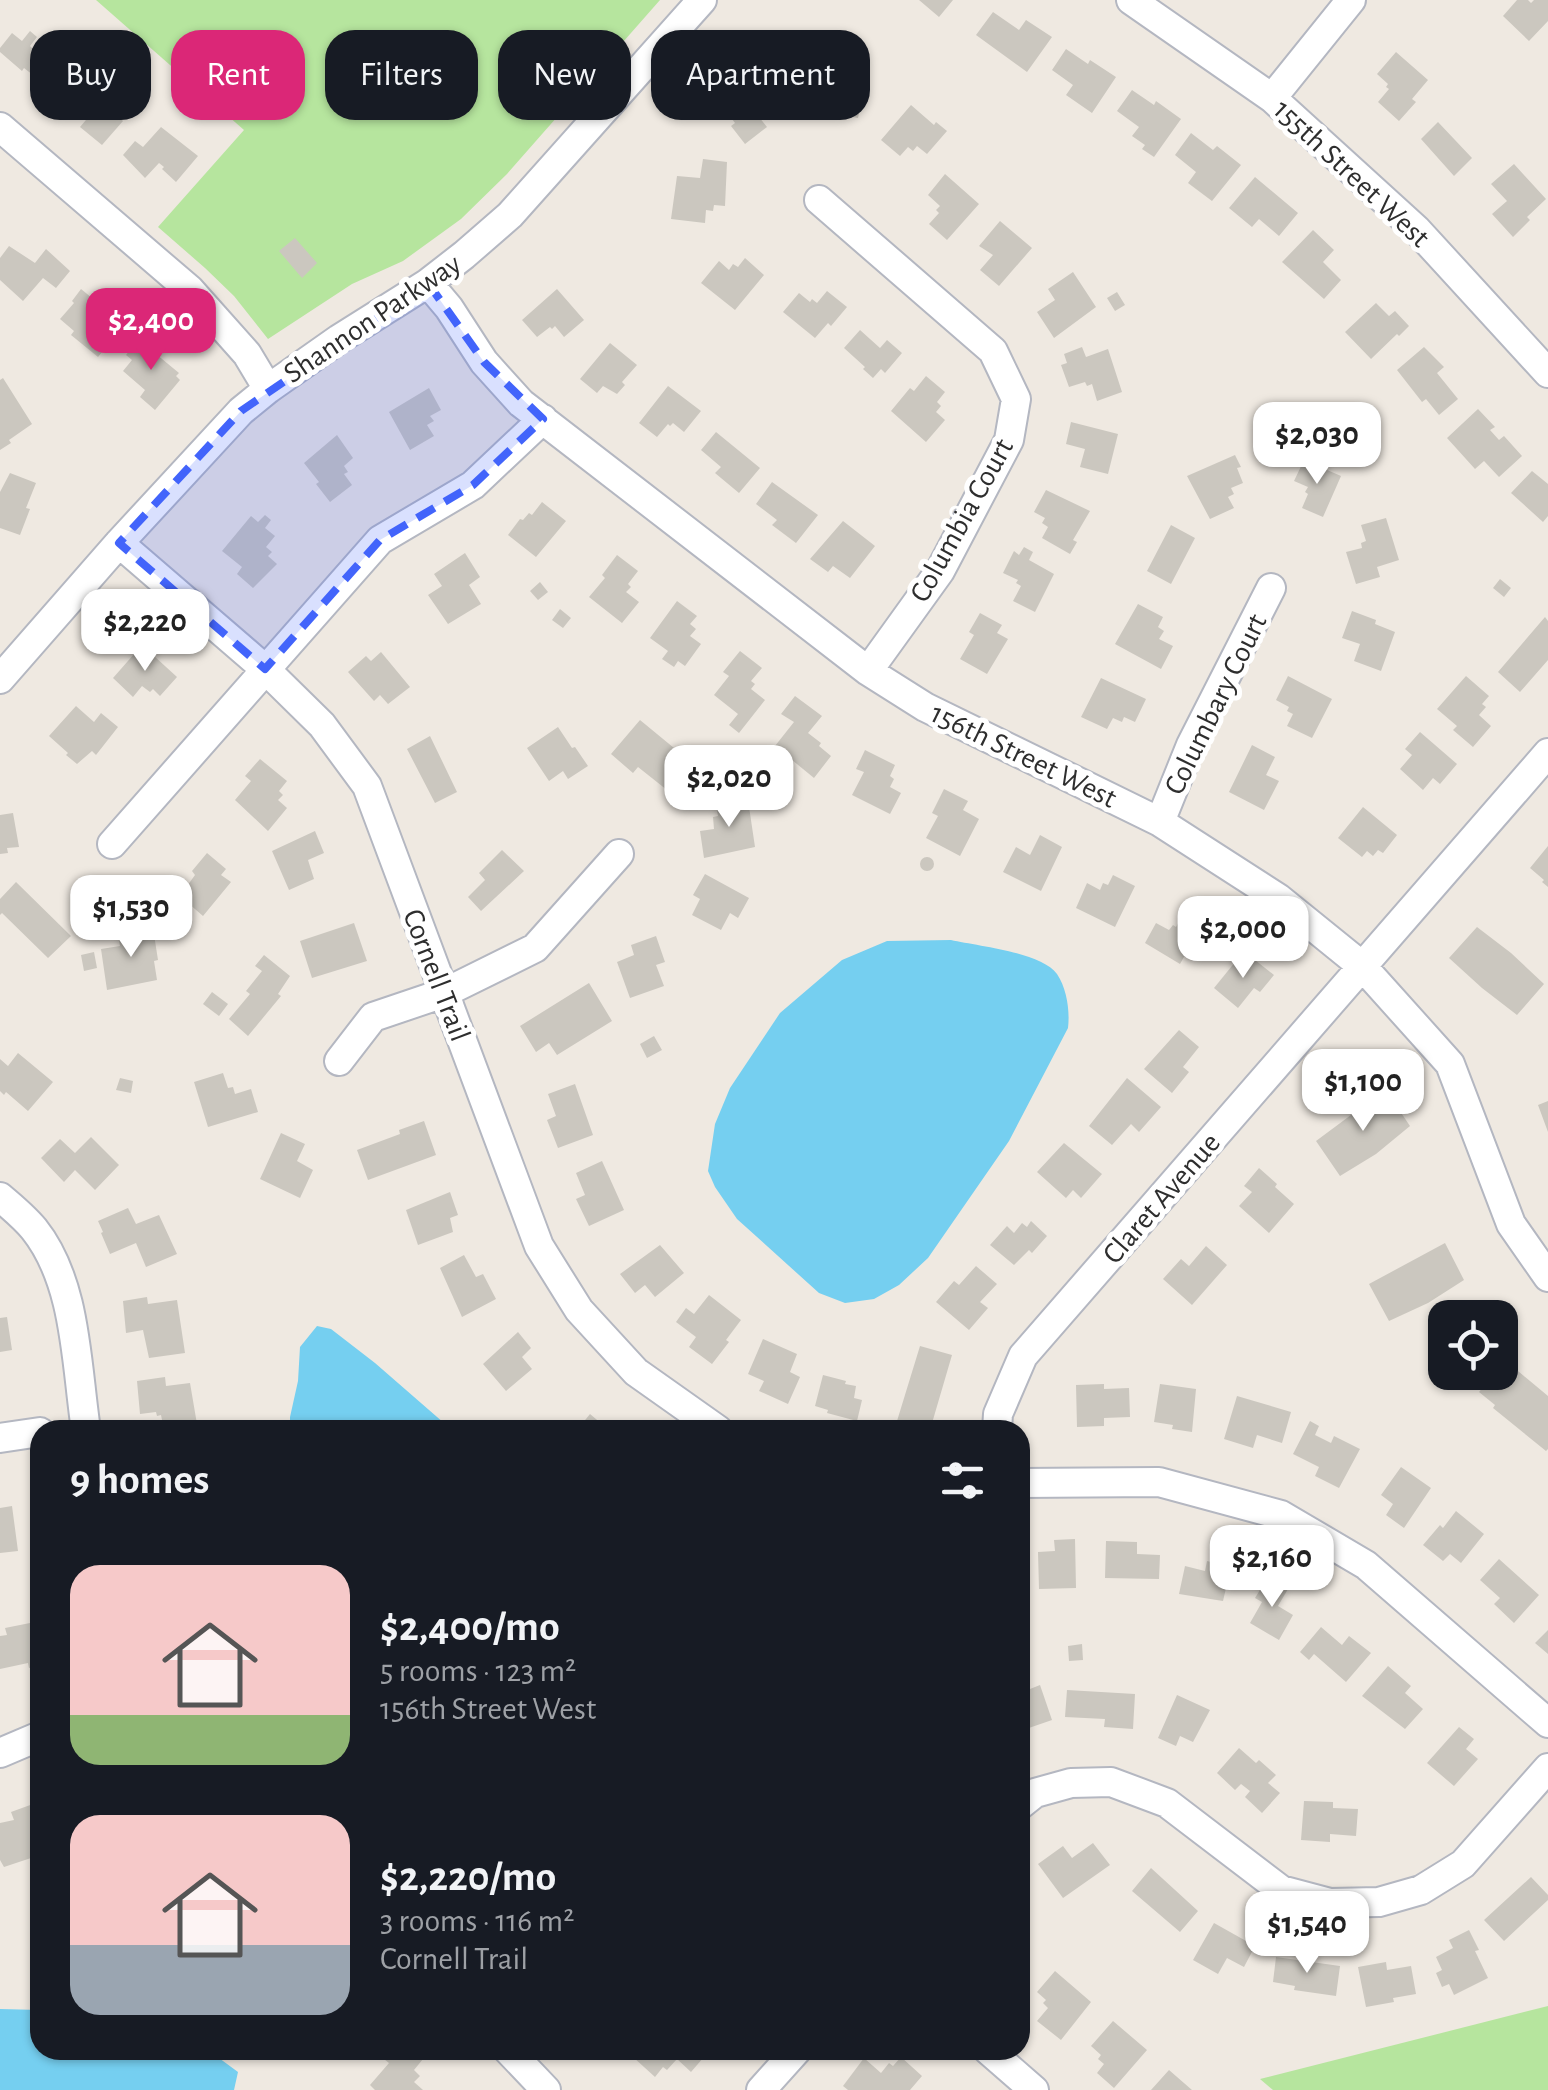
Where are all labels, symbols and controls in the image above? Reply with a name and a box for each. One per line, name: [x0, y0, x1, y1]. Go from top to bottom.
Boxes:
chip: Buy: [30, 30, 151, 120]
chip: Rent: [171, 30, 305, 120]
chip: Filters: [325, 30, 478, 120]
chip: New: [498, 30, 631, 120]
chip: Apartment: [651, 30, 870, 120]
street label: 155th Street West: [1268, 94, 1435, 254]
street label: Shannon Parkway: [279, 249, 467, 389]
pin: $2,400: [70, 288, 232, 373]
text: $2,400: [108, 304, 194, 336]
pin: $2,030: [1236, 402, 1398, 487]
text: $2,030: [1275, 418, 1359, 450]
street label: Columbia Court: [905, 433, 1019, 607]
pin: $2,220: [64, 589, 226, 674]
text: $2,220: [103, 605, 187, 637]
street label: Columbary Court: [1159, 609, 1273, 800]
street label: 156th Street West: [926, 698, 1122, 814]
pin: $2,020: [648, 745, 810, 830]
text: $2,020: [686, 761, 772, 793]
pin: $1,530: [50, 875, 212, 960]
text: $1,530: [92, 891, 170, 923]
pin: $2,000: [1162, 896, 1324, 981]
street label: Cornell Trail: [397, 905, 475, 1046]
text: $2,000: [1200, 912, 1286, 944]
pin: $1,100: [1282, 1049, 1444, 1134]
text: $1,100: [1324, 1065, 1402, 1097]
street label: Claret Avenue: [1097, 1128, 1226, 1270]
map controls: [1428, 1300, 1518, 1390]
button: locate: [1428, 1300, 1518, 1390]
icon: filters: [935, 1453, 990, 1508]
text: 9 homes: [70, 1459, 209, 1501]
pin: $2,160: [1191, 1525, 1353, 1610]
text: $2,160: [1232, 1541, 1312, 1573]
icon: home: [150, 1605, 270, 1725]
text: $2,400/mo: [380, 1606, 560, 1648]
text: 5 rooms · 123 m²: [380, 1655, 576, 1687]
text: 156th Street West: [380, 1693, 596, 1725]
icon: home: [150, 1855, 270, 1975]
text: $2,220/mo: [380, 1856, 556, 1898]
pin: $1,540: [1226, 1891, 1388, 1976]
text: 3 rooms · 116 m²: [380, 1905, 574, 1937]
text: $1,540: [1267, 1907, 1347, 1939]
text: Cornell Trail: [380, 1943, 528, 1975]

